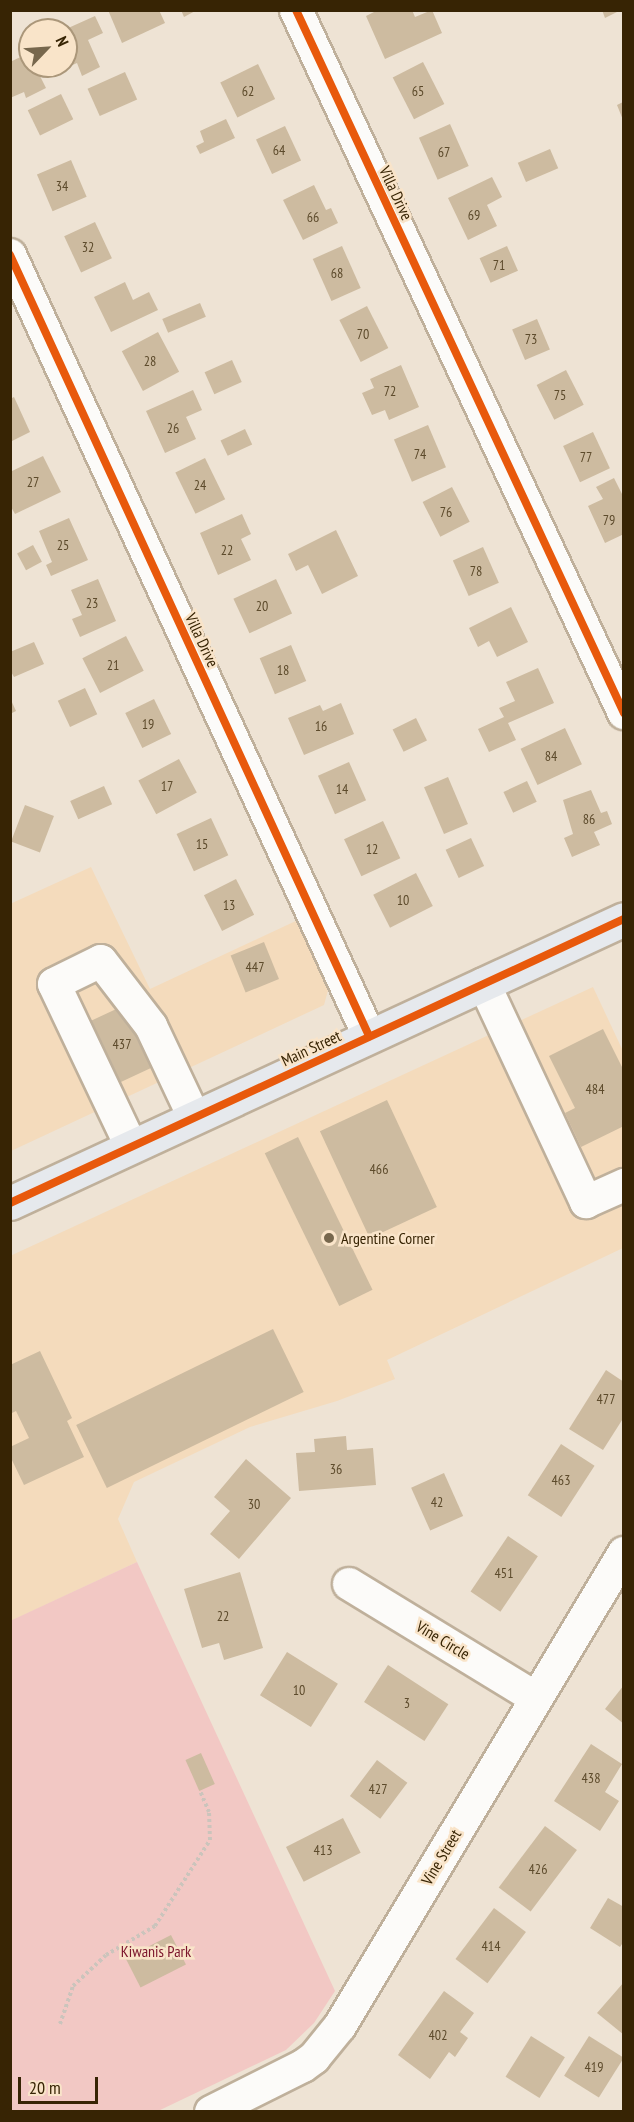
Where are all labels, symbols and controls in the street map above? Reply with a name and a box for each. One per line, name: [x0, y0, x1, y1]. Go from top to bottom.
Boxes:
north arrow: [18, 18, 78, 78]
text: N: [52, 33, 73, 49]
house number: 62: [242, 83, 254, 99]
house number: 65: [412, 83, 424, 99]
house number: 64: [273, 142, 285, 158]
house number: 67: [438, 144, 450, 160]
street label: Villa Drive: [375, 163, 417, 223]
house number: 34: [56, 178, 68, 194]
house number: 69: [468, 207, 480, 223]
house number: 66: [307, 209, 319, 225]
house number: 32: [82, 239, 94, 255]
house number: 71: [493, 257, 505, 273]
house number: 68: [331, 265, 343, 281]
house number: 70: [357, 326, 369, 342]
house number: 73: [525, 331, 537, 347]
house number: 28: [144, 353, 156, 369]
house number: 72: [384, 383, 396, 399]
house number: 75: [554, 387, 566, 403]
house number: 26: [167, 420, 179, 436]
house number: 74: [414, 446, 426, 462]
house number: 77: [580, 449, 592, 465]
house number: 27: [27, 474, 39, 490]
house number: 24: [194, 477, 206, 493]
house number: 76: [440, 504, 452, 520]
house number: 79: [603, 512, 615, 528]
house number: 25: [57, 537, 69, 553]
house number: 22: [221, 542, 233, 558]
house number: 78: [470, 563, 482, 579]
house number: 23: [86, 595, 98, 611]
house number: 20: [256, 598, 268, 614]
street label: Villa Drive: [181, 610, 223, 670]
house number: 21: [107, 657, 119, 673]
house number: 18: [277, 662, 289, 678]
house number: 19: [142, 716, 154, 732]
house number: 16: [315, 718, 327, 734]
house number: 84: [545, 748, 557, 764]
house number: 17: [161, 778, 173, 794]
house number: 14: [336, 781, 348, 797]
house number: 86: [583, 811, 595, 827]
house number: 15: [196, 836, 208, 852]
house number: 12: [366, 841, 378, 857]
house number: 10: [397, 892, 409, 908]
house number: 13: [223, 897, 235, 913]
house number: 447: [246, 959, 264, 975]
street label: Main Street: [278, 1026, 344, 1070]
house number: 437: [113, 1036, 131, 1052]
house number: 484: [586, 1081, 604, 1097]
house number: 466: [370, 1161, 388, 1177]
place label: Argentine Corner: [341, 1228, 435, 1248]
marker: Argentine Corner: [322, 1231, 336, 1245]
house number: 477: [597, 1391, 615, 1407]
house number: 36: [330, 1461, 342, 1477]
house number: 463: [552, 1472, 570, 1488]
house number: 42: [431, 1494, 443, 1510]
house number: 30: [248, 1496, 260, 1512]
house number: 451: [495, 1565, 513, 1581]
house number: 22: [217, 1608, 229, 1624]
street label: Vine Circle: [413, 1617, 473, 1663]
house number: 10: [293, 1682, 305, 1698]
house number: 3: [404, 1695, 410, 1711]
house number: 438: [582, 1770, 600, 1786]
house number: 427: [369, 1781, 387, 1797]
street label: Vine Street: [417, 1826, 465, 1888]
house number: 413: [314, 1842, 332, 1858]
house number: 426: [529, 1861, 547, 1877]
house number: 414: [482, 1938, 500, 1954]
park label: Kiwanis Park: [121, 1941, 191, 1961]
house number: 402: [429, 2027, 447, 2043]
house number: 419: [585, 2059, 603, 2075]
scale bar: [21, 2065, 100, 2103]
text: 20 m: [29, 2076, 61, 2099]

